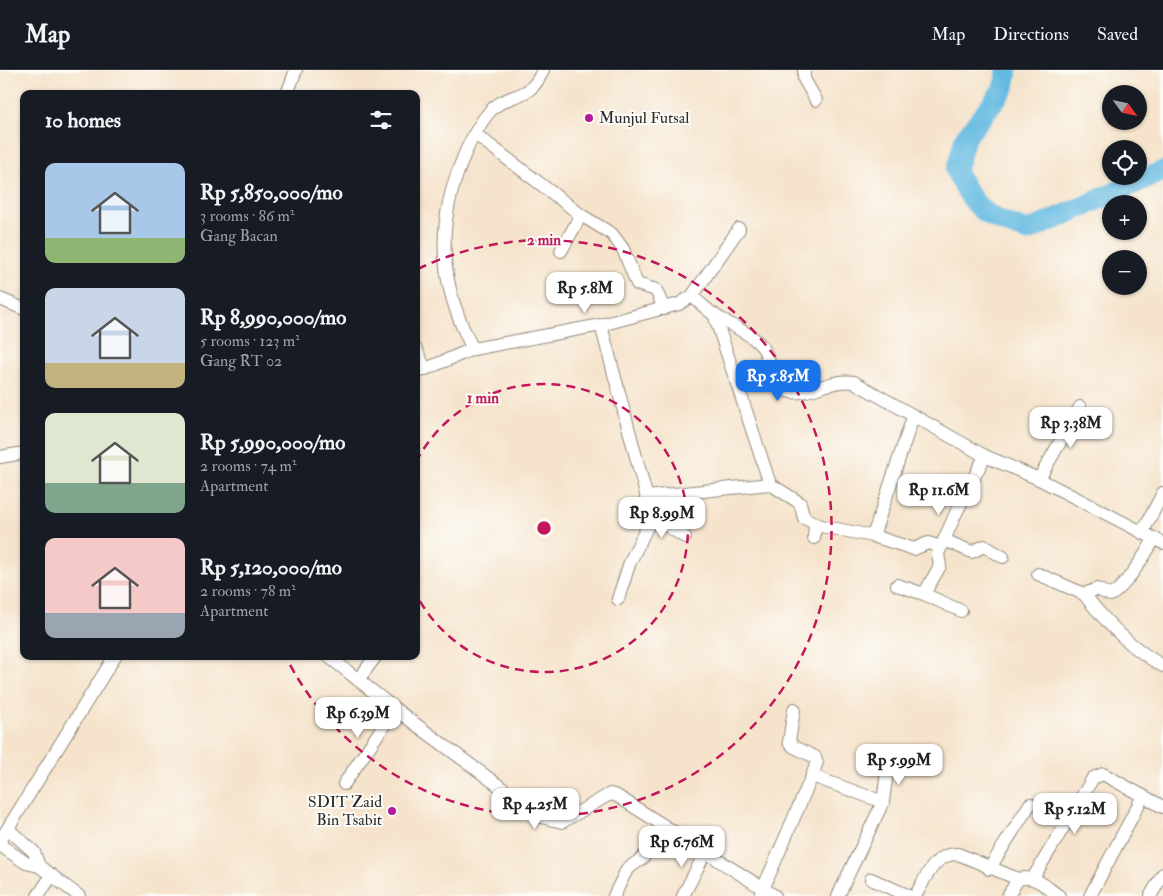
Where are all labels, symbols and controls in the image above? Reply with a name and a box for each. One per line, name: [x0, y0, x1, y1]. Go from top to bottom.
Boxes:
text: Map: [25, 19, 70, 50]
text: Map: [932, 23, 965, 46]
text: Directions: [993, 23, 1069, 46]
text: Saved: [1097, 23, 1138, 46]
north arrow: [1102, 85, 1148, 130]
map controls: [1102, 85, 1147, 295]
icon: filters: [367, 106, 395, 134]
text: 10 homes: [45, 107, 121, 134]
place label: Munjul Futsal: [599, 108, 689, 128]
marker: Munjul Futsal: [583, 112, 595, 124]
button: locate: [1102, 140, 1147, 185]
text: Rp 5,850,000/mo: [200, 179, 343, 206]
icon: home: [85, 183, 145, 243]
button: +: [1102, 195, 1147, 240]
text: 3 rooms · 86 m²: [200, 206, 294, 226]
text: Gang Bacan: [200, 226, 278, 246]
text: 2 min: [527, 231, 561, 250]
button: −: [1102, 250, 1147, 295]
pin: Rp 5.8M: [539, 272, 631, 314]
text: Rp 5.8M: [557, 278, 613, 298]
text: Rp 8,990,000/mo: [200, 304, 346, 331]
icon: home: [85, 308, 145, 368]
text: 5 rooms · 123 m²: [200, 331, 300, 351]
text: Gang RT 02: [200, 351, 282, 371]
pin: Rp 5.85M: [726, 360, 830, 402]
text: Rp 5.85M: [747, 366, 809, 386]
text: 1 min: [467, 389, 499, 408]
pin: Rp 3.38M: [1019, 406, 1123, 449]
text: Rp 3.38M: [1040, 413, 1102, 433]
text: Rp 5,990,000/mo: [200, 429, 345, 456]
icon: home: [85, 433, 145, 493]
text: 2 rooms · 74 m²: [200, 456, 296, 476]
pin: Rp 11.6M: [887, 474, 991, 516]
text: Apartment: [200, 476, 268, 496]
text: Rp 11.6M: [909, 480, 969, 500]
pin: Rp 8.99M: [610, 496, 714, 539]
text: Rp 8.99M: [629, 503, 695, 523]
centre of rings: [535, 519, 553, 537]
text: Rp 5,120,000/mo: [200, 554, 342, 581]
icon: home: [85, 558, 145, 618]
text: 2 rooms · 78 m²: [200, 581, 296, 601]
text: Apartment: [200, 601, 268, 621]
pin: Rp 6.39M: [306, 696, 410, 739]
text: Rp 6.39M: [326, 703, 390, 723]
pin: Rp 5.99M: [847, 744, 951, 786]
text: Rp 5.99M: [867, 750, 931, 770]
pin: Rp 4.25M: [483, 788, 587, 830]
place label: SDIT Zaid Bin Tsabit: [308, 792, 382, 830]
pin: Rp 5.12M: [1023, 792, 1127, 835]
text: Rp 4.25M: [502, 794, 568, 814]
text: Rp 5.12M: [1044, 799, 1106, 819]
marker: SDIT Zaid Bin Tsabit: [386, 805, 398, 817]
pin: Rp 6.76M: [630, 826, 734, 868]
text: Rp 6.76M: [650, 832, 714, 852]

